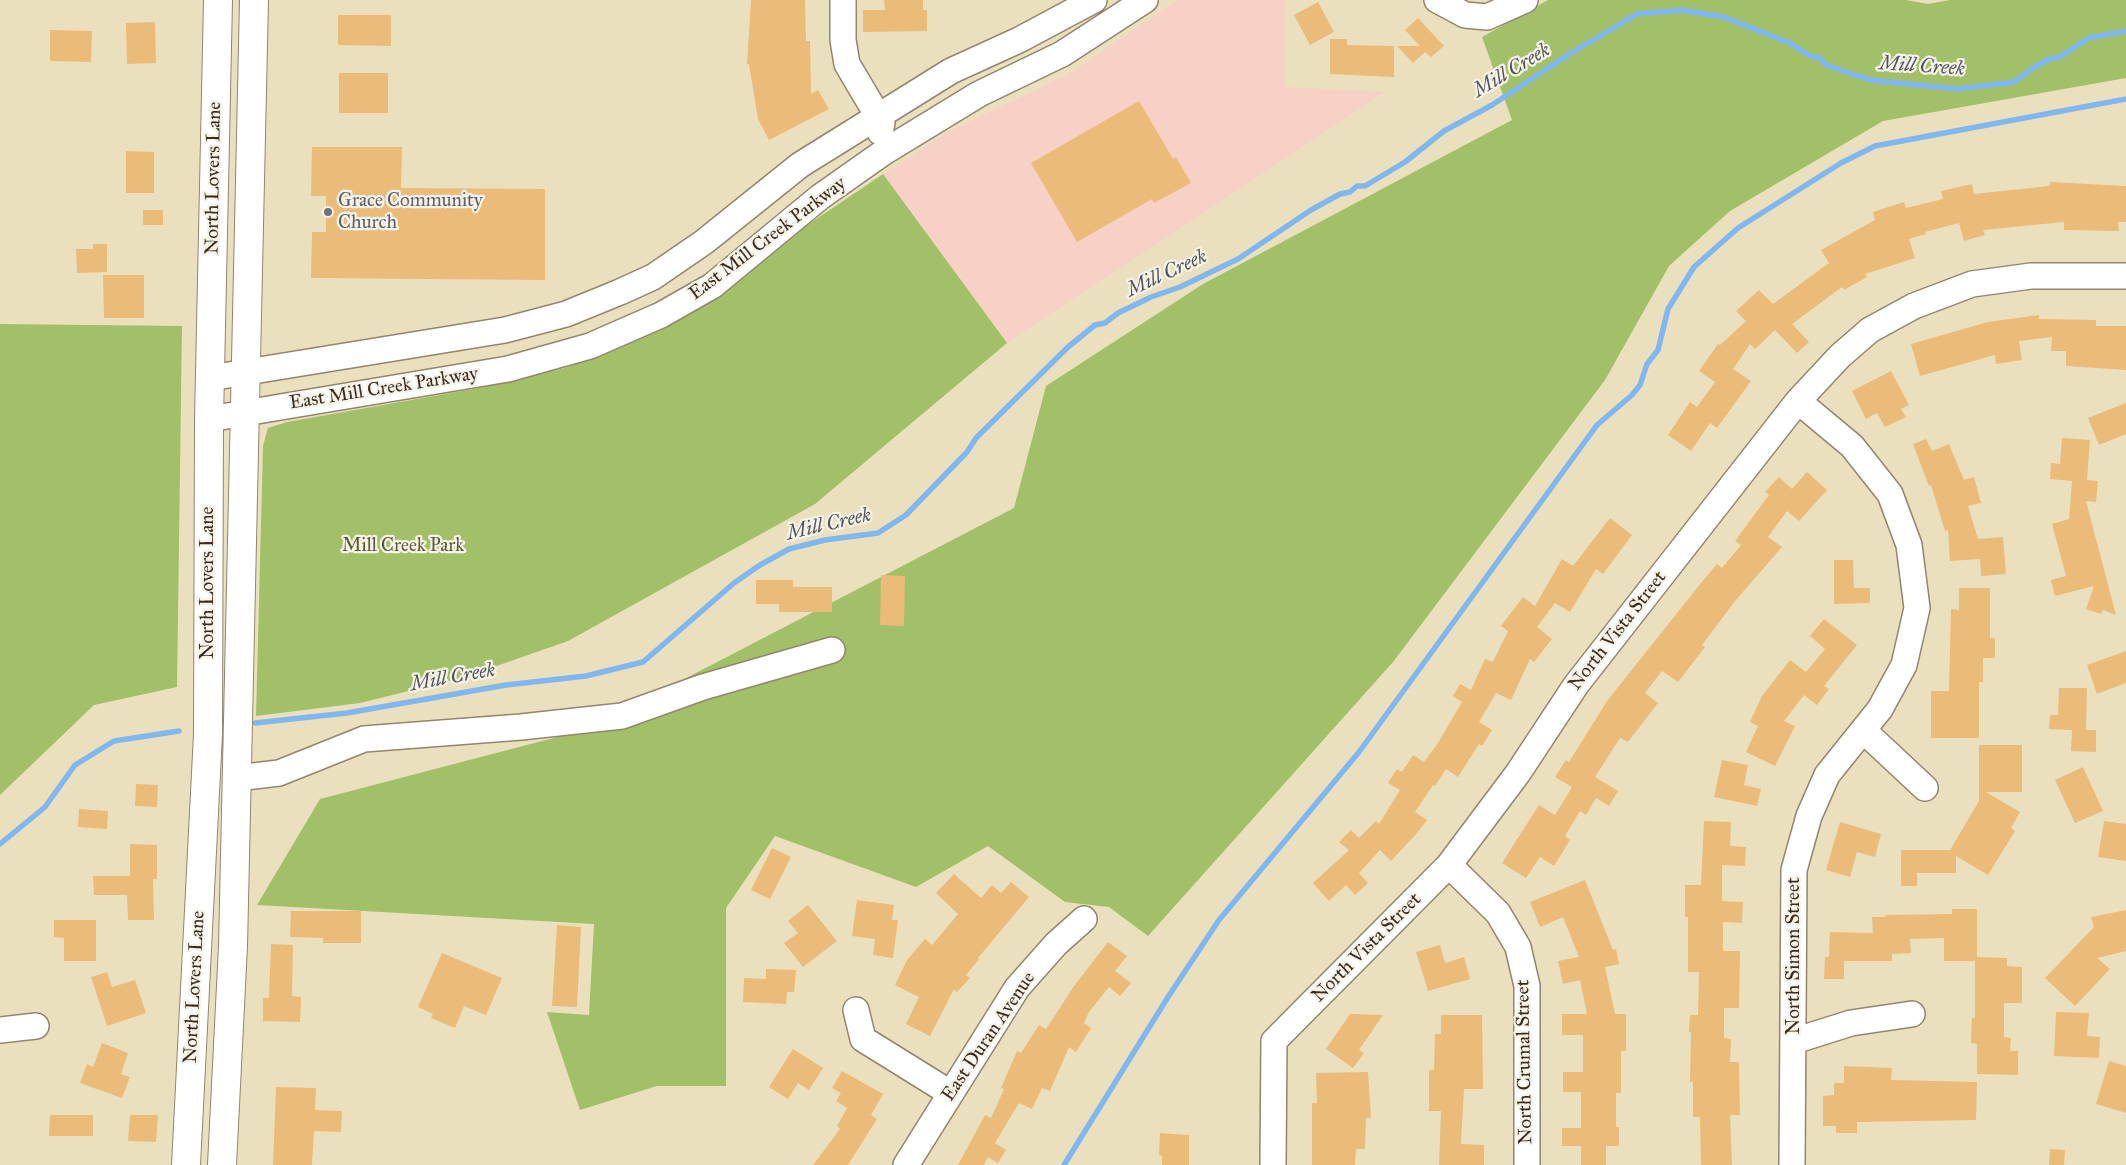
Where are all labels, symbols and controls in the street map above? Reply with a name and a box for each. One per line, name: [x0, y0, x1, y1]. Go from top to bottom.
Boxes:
water label: Mill Creek: [1469, 39, 1555, 103]
water label: Mill Creek: [1878, 52, 1966, 82]
street label: North Lovers Lane: [201, 101, 227, 255]
street label: East Mill Creek Parkway: [685, 173, 851, 305]
place label: Grace Community Church: [338, 190, 483, 234]
marker: Grace Community Church: [322, 206, 334, 218]
water label: Mill Creek: [1123, 245, 1211, 303]
street label: East Mill Creek Parkway: [288, 363, 480, 415]
water label: Mill Creek: [785, 504, 873, 546]
street label: North Lovers Lane: [197, 507, 219, 659]
park label: Mill Creek Park: [342, 535, 464, 557]
street label: North Vista Street: [1564, 567, 1672, 695]
water label: Mill Creek: [409, 659, 497, 697]
street label: North Simon Street: [1783, 877, 1805, 1035]
street label: North Vista Street: [1308, 889, 1426, 1007]
street label: North Lovers Lane: [180, 910, 210, 1064]
street label: East Duran Avenue: [937, 968, 1041, 1106]
street label: North Crumal Street: [1512, 979, 1538, 1145]

